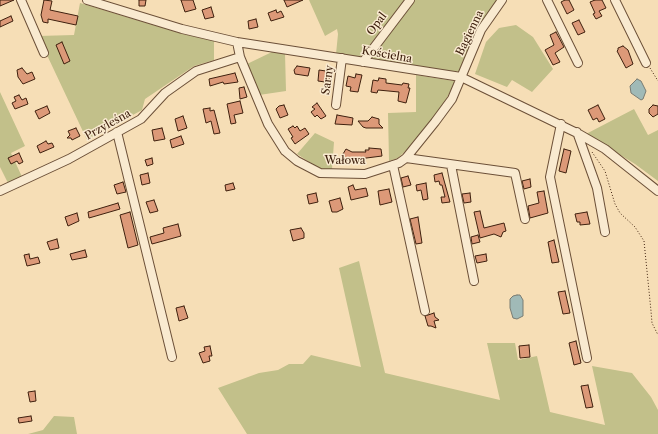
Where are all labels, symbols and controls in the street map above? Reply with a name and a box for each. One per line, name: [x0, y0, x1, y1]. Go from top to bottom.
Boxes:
street label: Bagienna: [453, 8, 487, 58]
street label: Opal: [364, 10, 390, 38]
street label: Kościelna: [361, 44, 413, 66]
street label: Sarny: [319, 64, 337, 96]
street label: Przyleśna: [83, 107, 133, 143]
street label: Wałowa: [324, 154, 366, 168]

